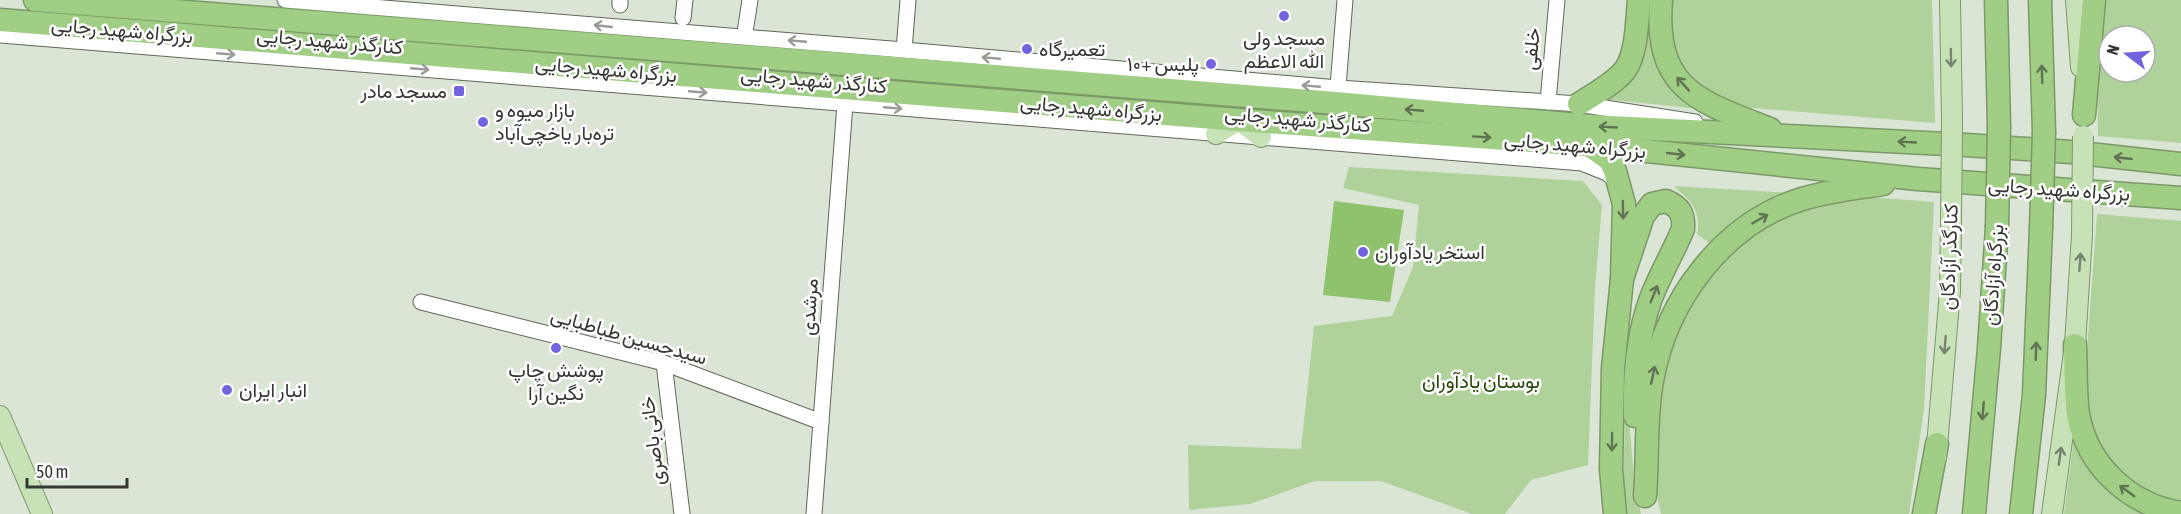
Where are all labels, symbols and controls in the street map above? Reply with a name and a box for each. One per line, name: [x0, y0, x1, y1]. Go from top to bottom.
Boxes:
marker: مسجد ولی الله الاعظم: [1277, 9, 1291, 23]
street label: بزرگراه شهید رجایی: [50, 12, 194, 49]
one-way arrow: [593, 20, 613, 31]
street label: کنارگذر شهید رجایی: [256, 23, 404, 60]
north arrow: [2097, 24, 2157, 84]
place label: مسجد ولی الله الاعظم: [1243, 26, 1325, 74]
street label: خلفی: [1517, 27, 1545, 71]
one-way arrow: [788, 35, 808, 46]
place label: تعمیرگاه: [1039, 37, 1105, 62]
marker: تعمیرگاه: [1020, 42, 1034, 56]
text: N: [2103, 42, 2123, 57]
one-way arrow: [1945, 48, 1957, 68]
one-way arrow: [215, 49, 235, 60]
street label: بزرگراه شهید رجایی: [534, 51, 678, 88]
one-way arrow: [982, 52, 1002, 63]
place label: پلیس +۱۰: [1127, 52, 1199, 78]
marker: پلیس +۱۰: [1204, 57, 1218, 71]
street label: کنارگذر شهید رجایی: [740, 62, 888, 99]
one-way arrow: [410, 64, 430, 75]
one-way arrow: [2036, 64, 2048, 84]
one-way arrow: [1676, 77, 1690, 92]
place label: مسجد مادر: [359, 79, 447, 104]
one-way arrow: [1302, 80, 1322, 91]
marker: مسجد مادر: [452, 84, 466, 98]
one-way arrow: [688, 87, 708, 98]
street label: بزرگراه شهید رجایی: [1019, 90, 1163, 127]
place label: بازار میوه و تره‌بار یاخچی‌آباد: [495, 98, 614, 147]
street label: کنارگذر شهید رجایی: [1224, 101, 1372, 138]
one-way arrow: [882, 102, 902, 113]
one-way arrow: [1404, 104, 1424, 115]
marker: بازار میوه و تره‌بار یاخچی‌آباد: [476, 115, 490, 129]
one-way arrow: [1598, 121, 1618, 132]
street label: بزرگراه شهید رجایی: [1503, 127, 1647, 164]
one-way arrow: [1471, 132, 1491, 143]
one-way arrow: [1898, 137, 1918, 148]
one-way arrow: [1666, 149, 1686, 160]
one-way arrow: [2113, 152, 2133, 163]
street label: بزرگراه شهید رجایی: [1987, 172, 2131, 207]
one-way arrow: [1617, 200, 1629, 220]
street label: کنارگذر آزادگان: [1935, 203, 1964, 311]
one-way arrow: [1751, 213, 1768, 225]
street label: بزرگراه آزادگان: [1977, 223, 2010, 327]
place label: استخر یادآوران: [1375, 240, 1485, 265]
marker: استخر یادآوران: [1356, 245, 1370, 259]
one-way arrow: [2075, 253, 2086, 273]
street label: مرشدی: [795, 278, 824, 337]
one-way arrow: [1649, 285, 1660, 303]
street label: سیدحسین طباطبایی: [548, 302, 710, 370]
one-way arrow: [1939, 335, 1950, 355]
marker: پوشش چاپ نگین آرا: [549, 341, 563, 355]
one-way arrow: [2030, 342, 2041, 362]
place label: پوشش چاپ نگین آرا: [508, 358, 604, 406]
one-way arrow: [1648, 366, 1659, 385]
park label: بوستان یادآوران: [1422, 369, 1540, 394]
place label: انبار ایران: [239, 378, 307, 403]
marker: انبار ایران: [220, 383, 234, 397]
street label: خانی باصری: [635, 395, 670, 487]
one-way arrow: [1977, 400, 1988, 420]
one-way arrow: [1606, 432, 1617, 452]
one-way arrow: [2055, 447, 2066, 466]
scale bar: [27, 451, 128, 489]
text: 50 m: [36, 461, 68, 482]
one-way arrow: [2120, 485, 2136, 498]

